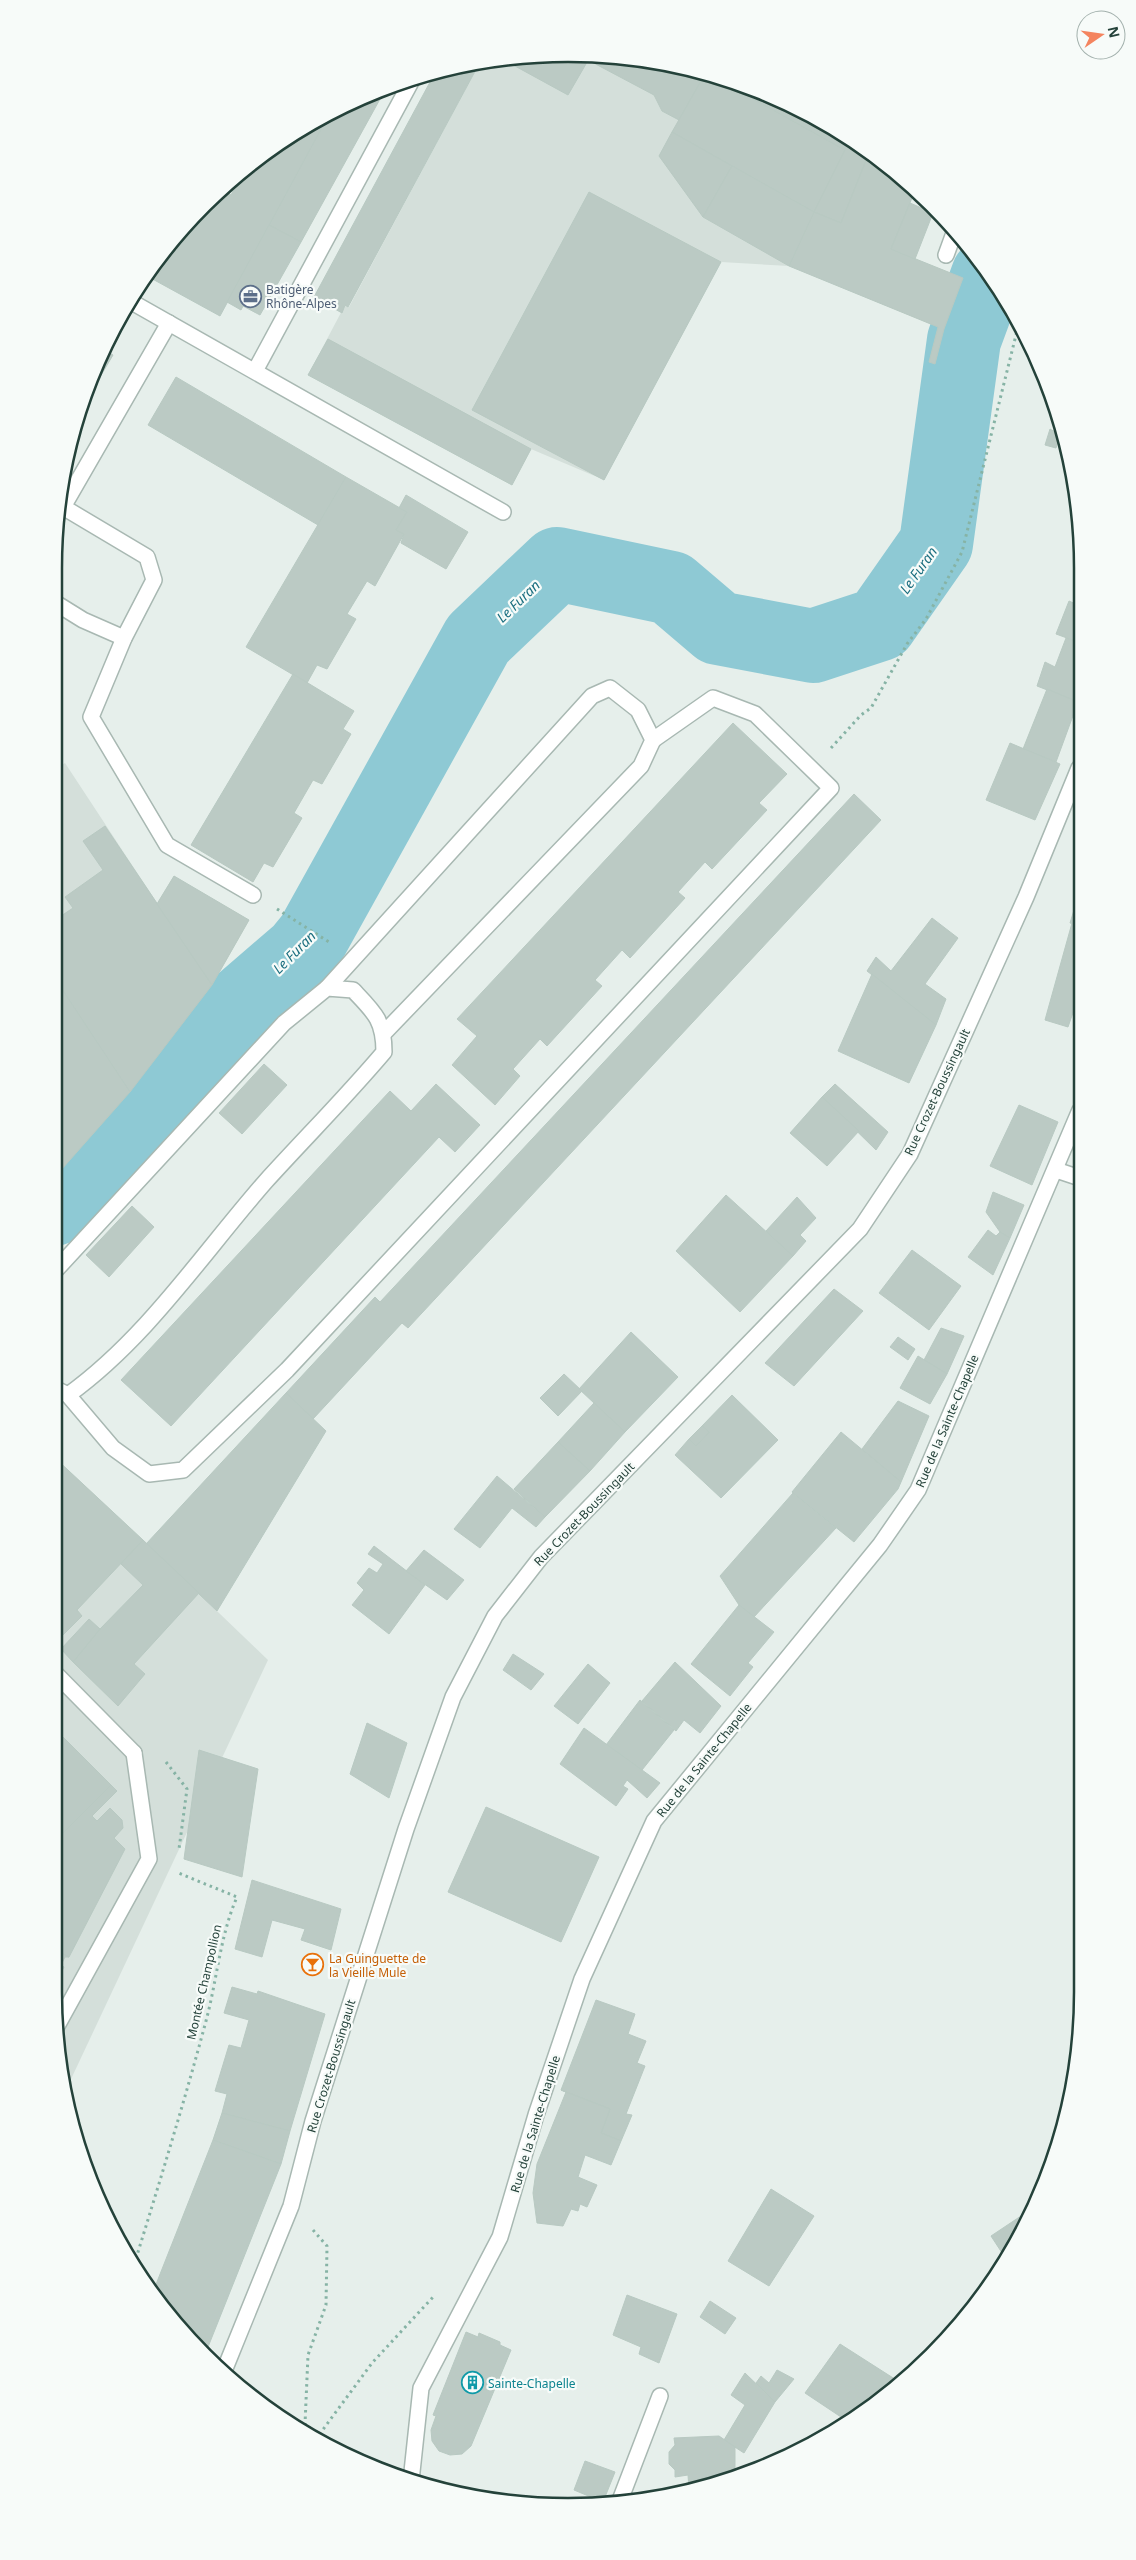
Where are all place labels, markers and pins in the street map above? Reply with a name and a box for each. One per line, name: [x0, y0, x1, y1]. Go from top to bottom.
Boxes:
place label: Batigère Rhône-Alpes: [266, 281, 337, 312]
office icon: Batigère Rhône-Alpes: [238, 284, 262, 308]
place label: La Guinguette de la Vieille Mule: [329, 1950, 426, 1981]
bar icon: La Guinguette de la Vieille Mule: [301, 1953, 325, 1977]
building icon: Sainte-Chapelle: [460, 2371, 484, 2395]
place label: Sainte-Chapelle: [488, 2375, 576, 2392]

